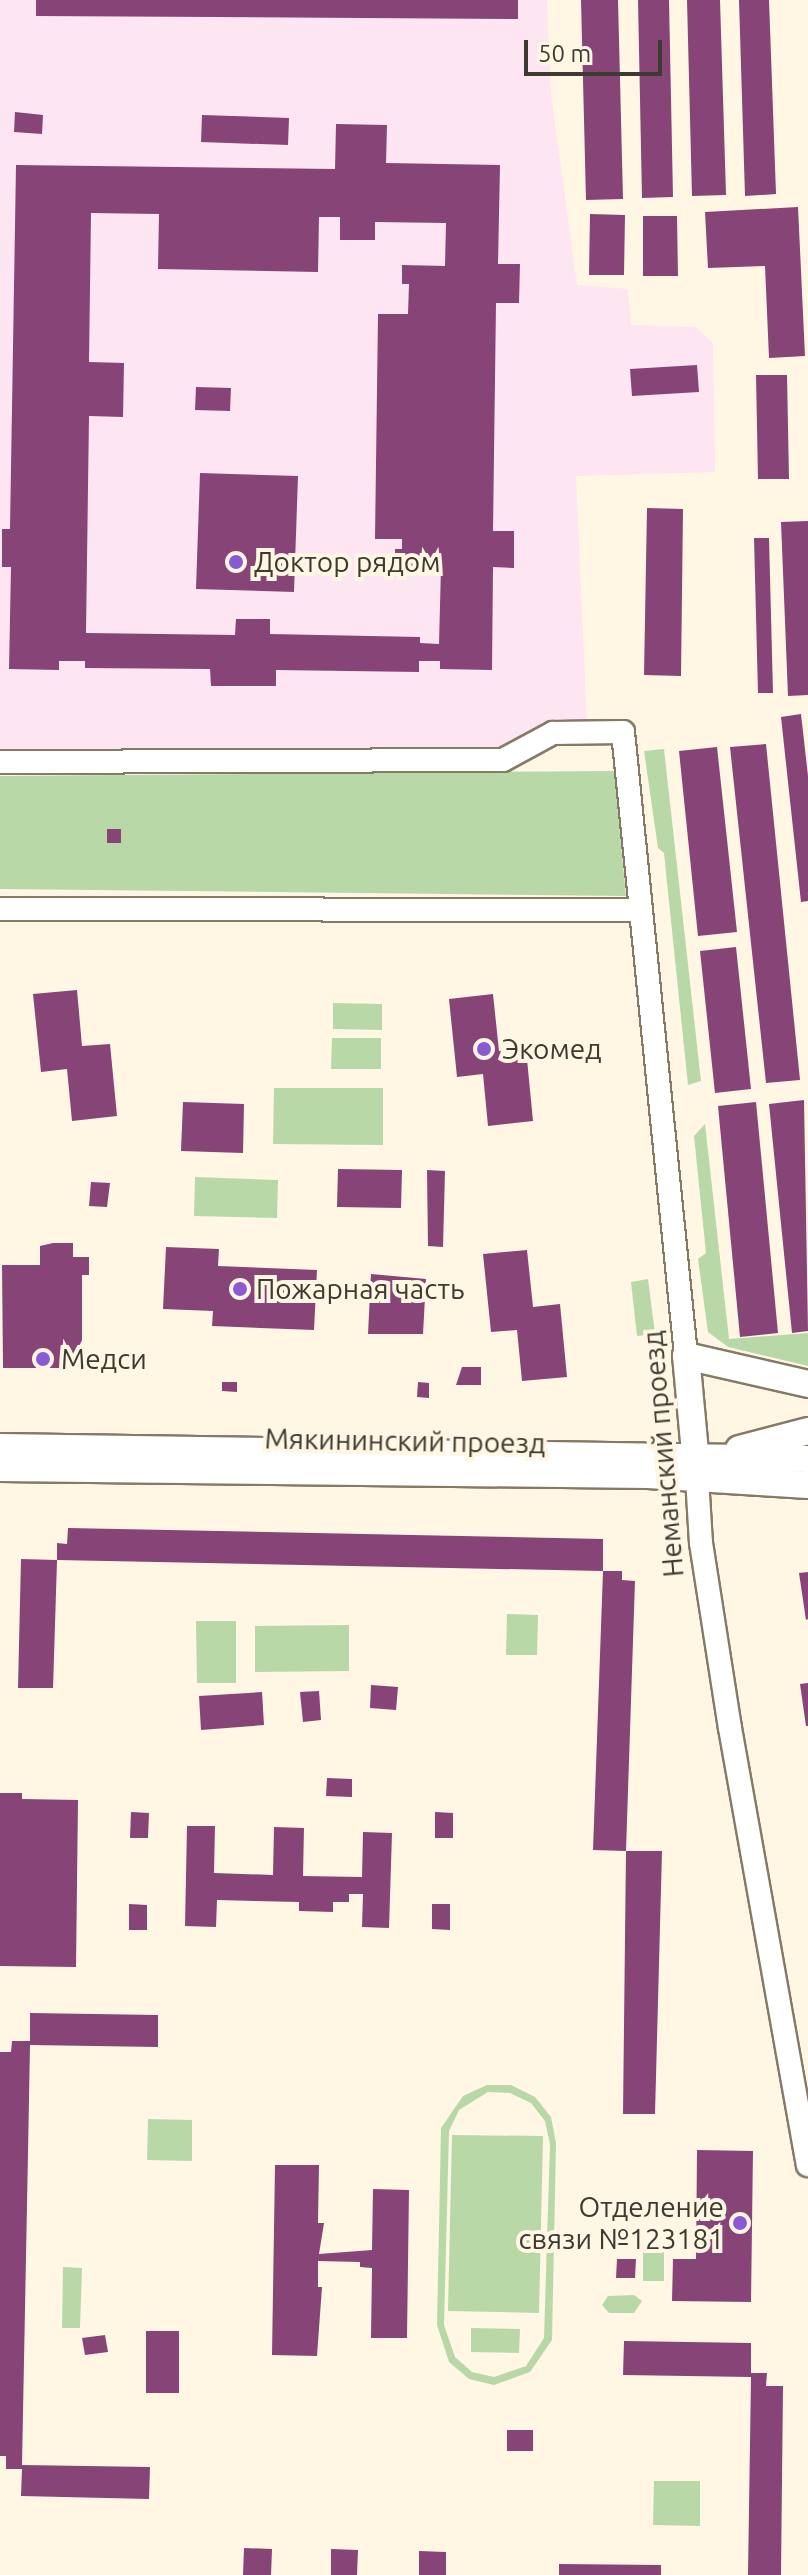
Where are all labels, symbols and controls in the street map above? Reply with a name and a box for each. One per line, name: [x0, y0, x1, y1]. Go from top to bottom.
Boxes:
scale bar: [528, 24, 666, 74]
text: 50 m: [538, 40, 591, 67]
place label: Доктор рядом: [254, 545, 441, 579]
marker: Доктор рядом: [225, 551, 247, 573]
place label: Экомед: [502, 1032, 602, 1066]
marker: Экомед: [473, 1038, 495, 1060]
place label: Пожарная часть: [256, 1272, 464, 1306]
marker: Пожарная часть: [231, 1280, 249, 1298]
street label: Неманский проезд: [635, 1329, 691, 1579]
place label: Медси: [61, 1342, 147, 1376]
marker: Медси: [32, 1348, 54, 1370]
street label: Мякининский проезд: [264, 1422, 546, 1460]
place label: Отделение связи №123181: [519, 2190, 724, 2256]
marker: Отделение связи №123181: [731, 2214, 749, 2232]

